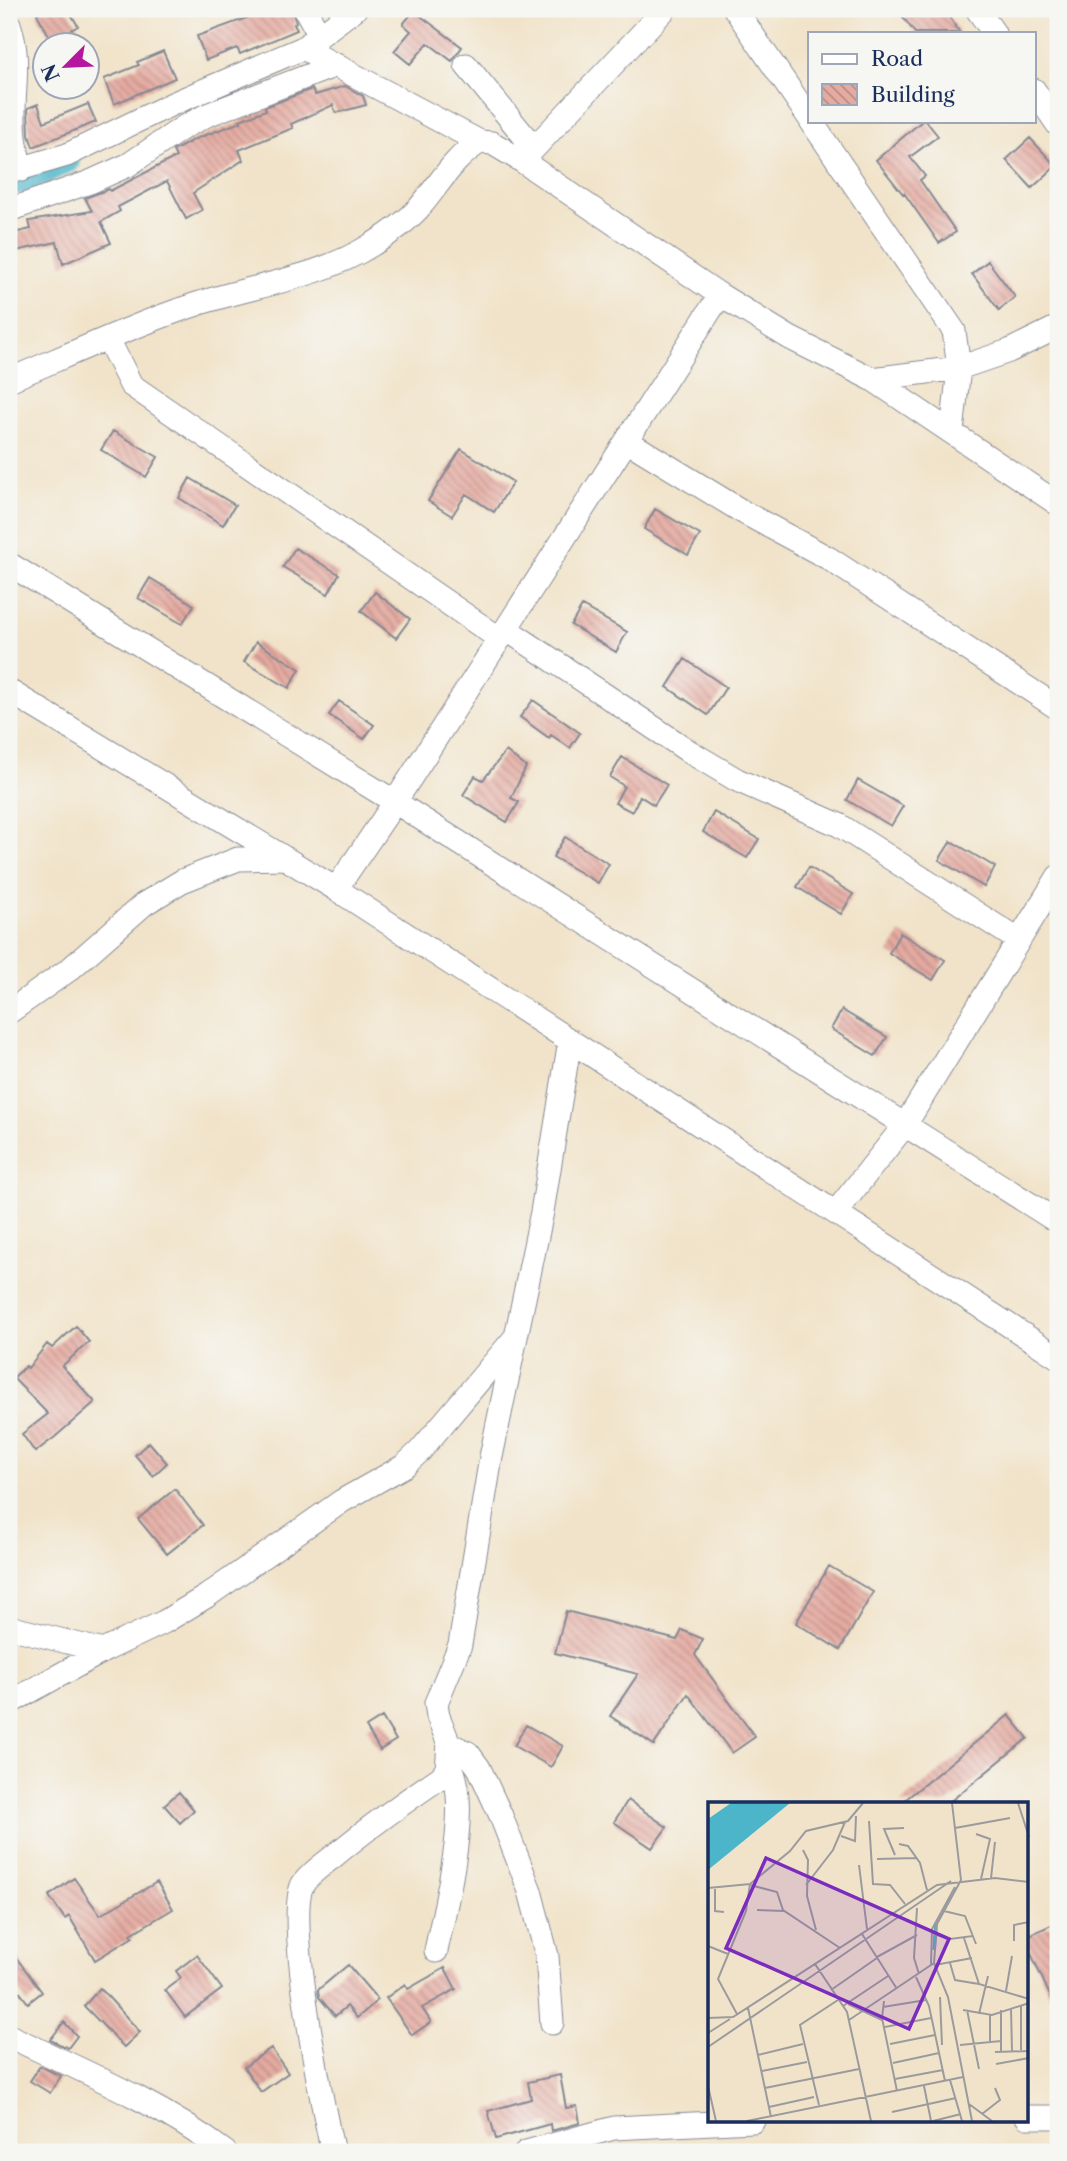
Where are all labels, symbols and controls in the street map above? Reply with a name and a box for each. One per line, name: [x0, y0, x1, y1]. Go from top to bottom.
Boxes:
north arrow: [32, 32, 102, 102]
legend: [808, 32, 1036, 122]
text: Road: [871, 46, 923, 71]
text: N: [37, 60, 65, 85]
text: Building: [871, 82, 956, 107]
inset map: [708, 1802, 1028, 2122]

